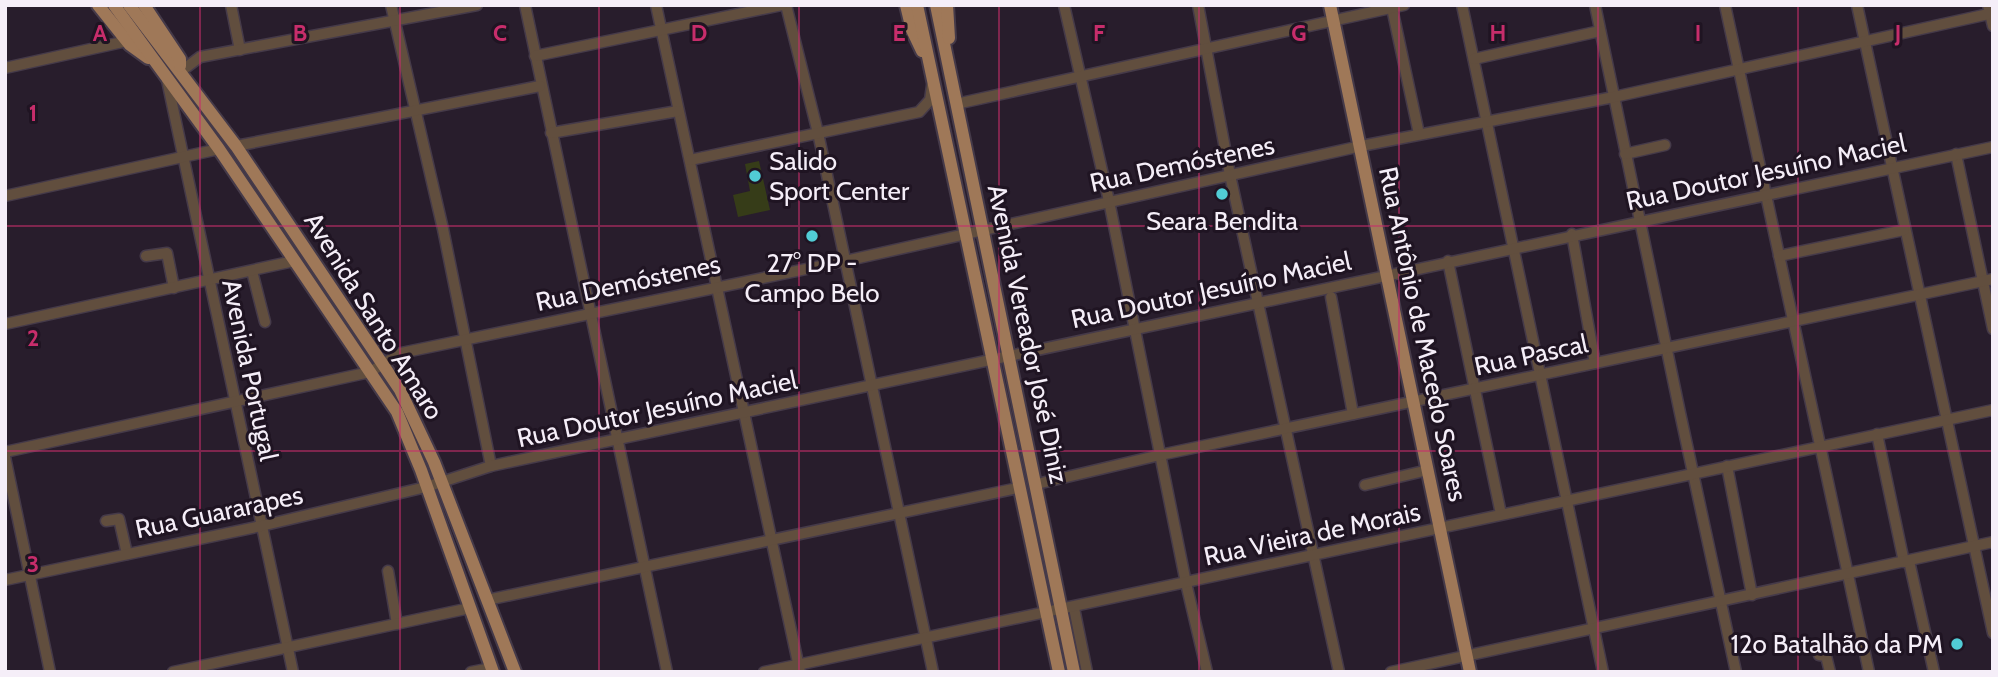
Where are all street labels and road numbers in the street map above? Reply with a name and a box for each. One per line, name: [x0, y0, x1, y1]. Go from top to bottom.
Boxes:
street label: Rua Doutor Jesuíno Maciel: [1623, 127, 1909, 217]
street label: Rua Demóstenes: [1087, 129, 1277, 199]
street label: Rua Antônio de Macedo Soares: [1372, 164, 1474, 504]
street label: Avenida Vereador José Diniz: [981, 182, 1075, 486]
street label: Avenida Santo Amaro: [297, 207, 451, 425]
street label: Rua Doutor Jesuíno Maciel: [1068, 245, 1354, 335]
street label: Rua Demóstenes: [533, 248, 723, 318]
street label: Avenida Portugal: [215, 276, 285, 464]
street label: Rua Pascal: [1471, 327, 1591, 383]
street label: Rua Doutor Jesuíno Maciel: [514, 364, 800, 454]
street label: Rua Guararapes: [132, 479, 306, 545]
street label: Rua Vieira de Morais: [1201, 495, 1423, 573]

